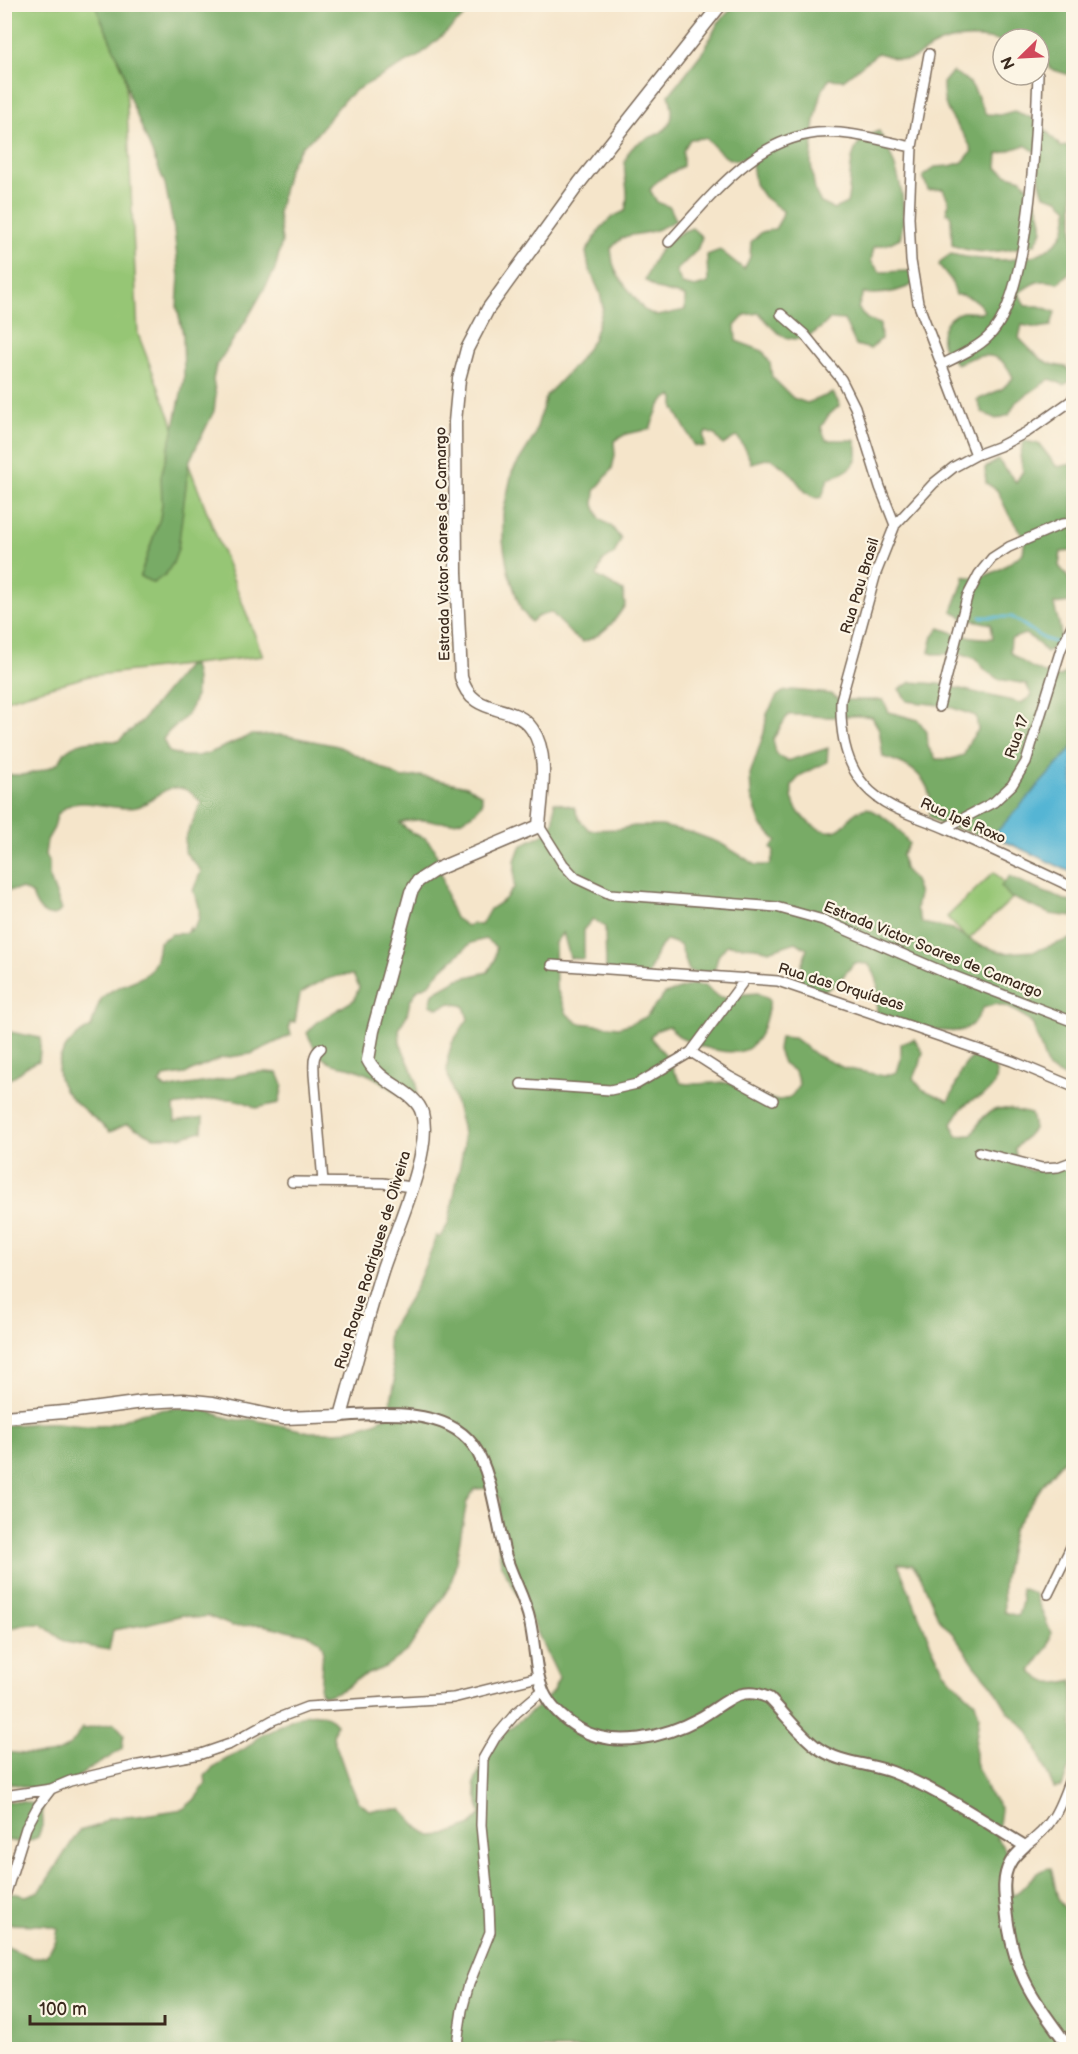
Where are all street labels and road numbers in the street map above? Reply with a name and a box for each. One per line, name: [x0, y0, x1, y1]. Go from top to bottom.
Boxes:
street label: Estrada Victor Soares de Camargo: [431, 427, 455, 661]
street label: Rua Pau Brasil: [836, 536, 884, 636]
street label: Rua 17: [1001, 712, 1033, 761]
street label: Rua Ipê Roxo: [917, 794, 1009, 848]
street label: Estrada Victor Soares de Camargo: [821, 897, 1045, 1003]
street label: Rua das Orquídeas: [776, 959, 907, 1015]
street label: Rua Roque Rodrigues de Oliveira: [331, 1149, 415, 1371]

